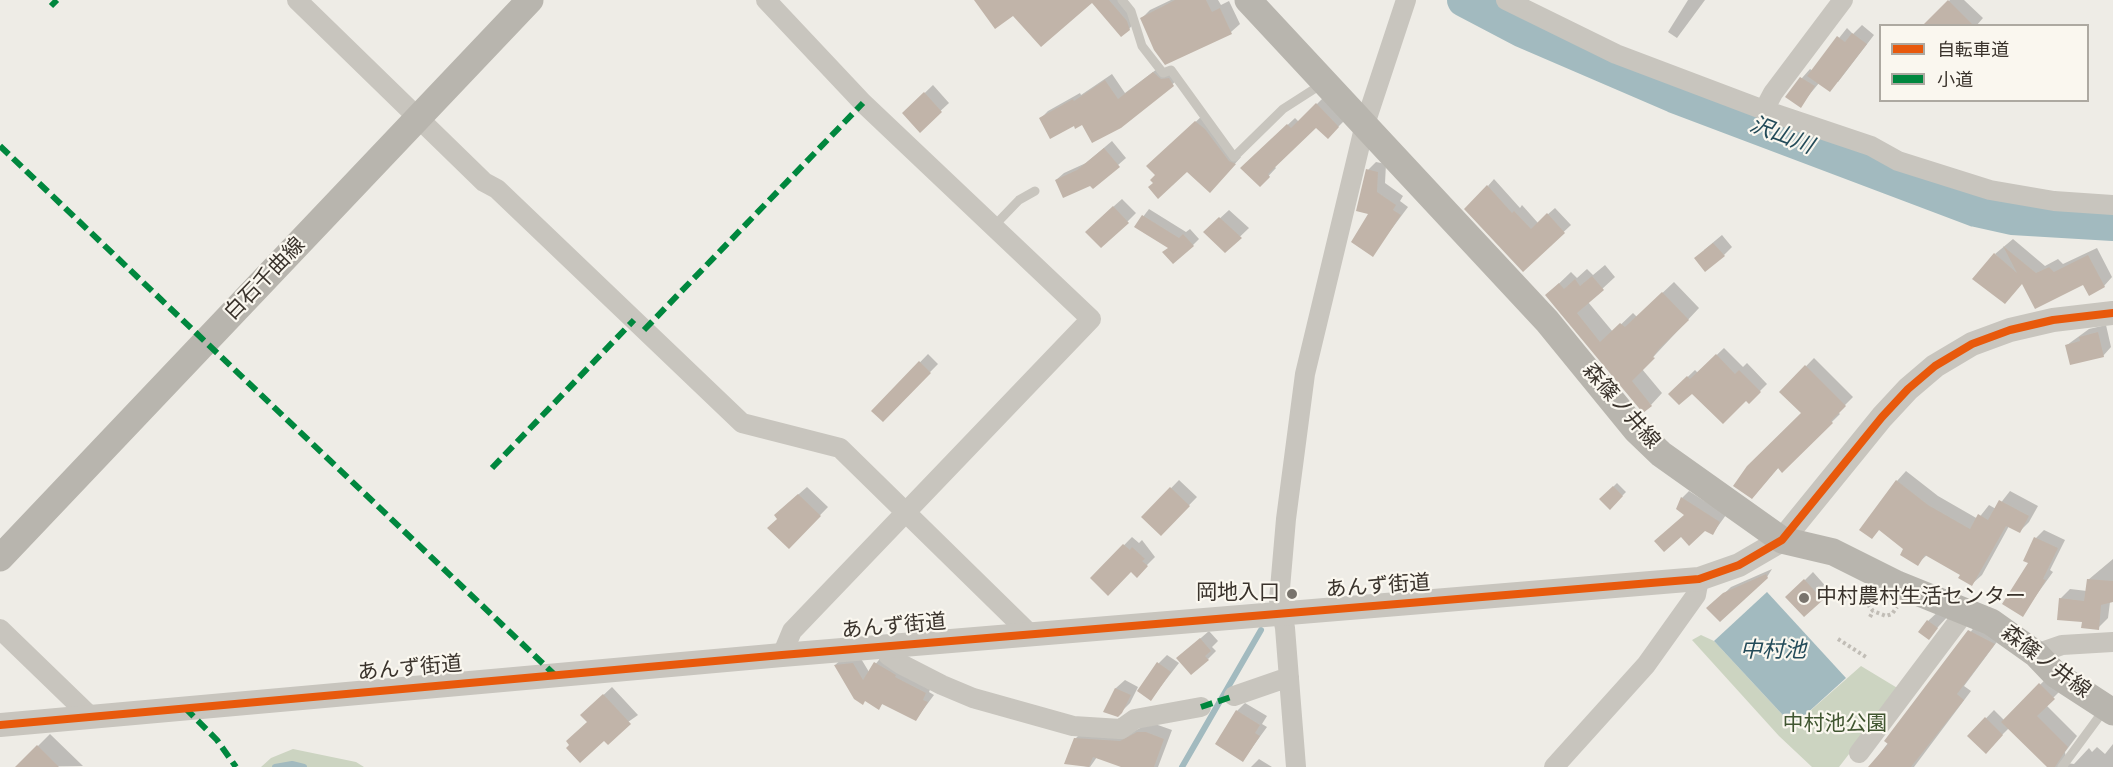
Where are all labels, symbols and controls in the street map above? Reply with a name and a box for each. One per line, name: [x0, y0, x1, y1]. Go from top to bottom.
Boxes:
legend: [1879, 24, 2089, 102]
text: 自転車道: [1937, 38, 2009, 63]
text: 小道: [1937, 68, 1973, 93]
water label: 沢山川: [1745, 113, 1817, 161]
street label: 白石千曲線: [220, 233, 312, 327]
street label: 森篠ノ井線: [1576, 359, 1664, 455]
street label: あんず街道: [1325, 572, 1431, 604]
place label: 岡地入口: [1196, 581, 1280, 607]
place label: 中村農村生活センター: [1816, 585, 2026, 611]
marker: 岡地入口: [1285, 587, 1299, 601]
marker: 中村農村生活センター: [1797, 591, 1811, 605]
street label: あんず街道: [841, 611, 947, 645]
street label: 森篠ノ井線: [1995, 621, 2095, 705]
water label: 中村池: [1740, 639, 1806, 665]
street label: あんず街道: [357, 653, 463, 687]
park label: 中村池公園: [1783, 712, 1887, 738]

